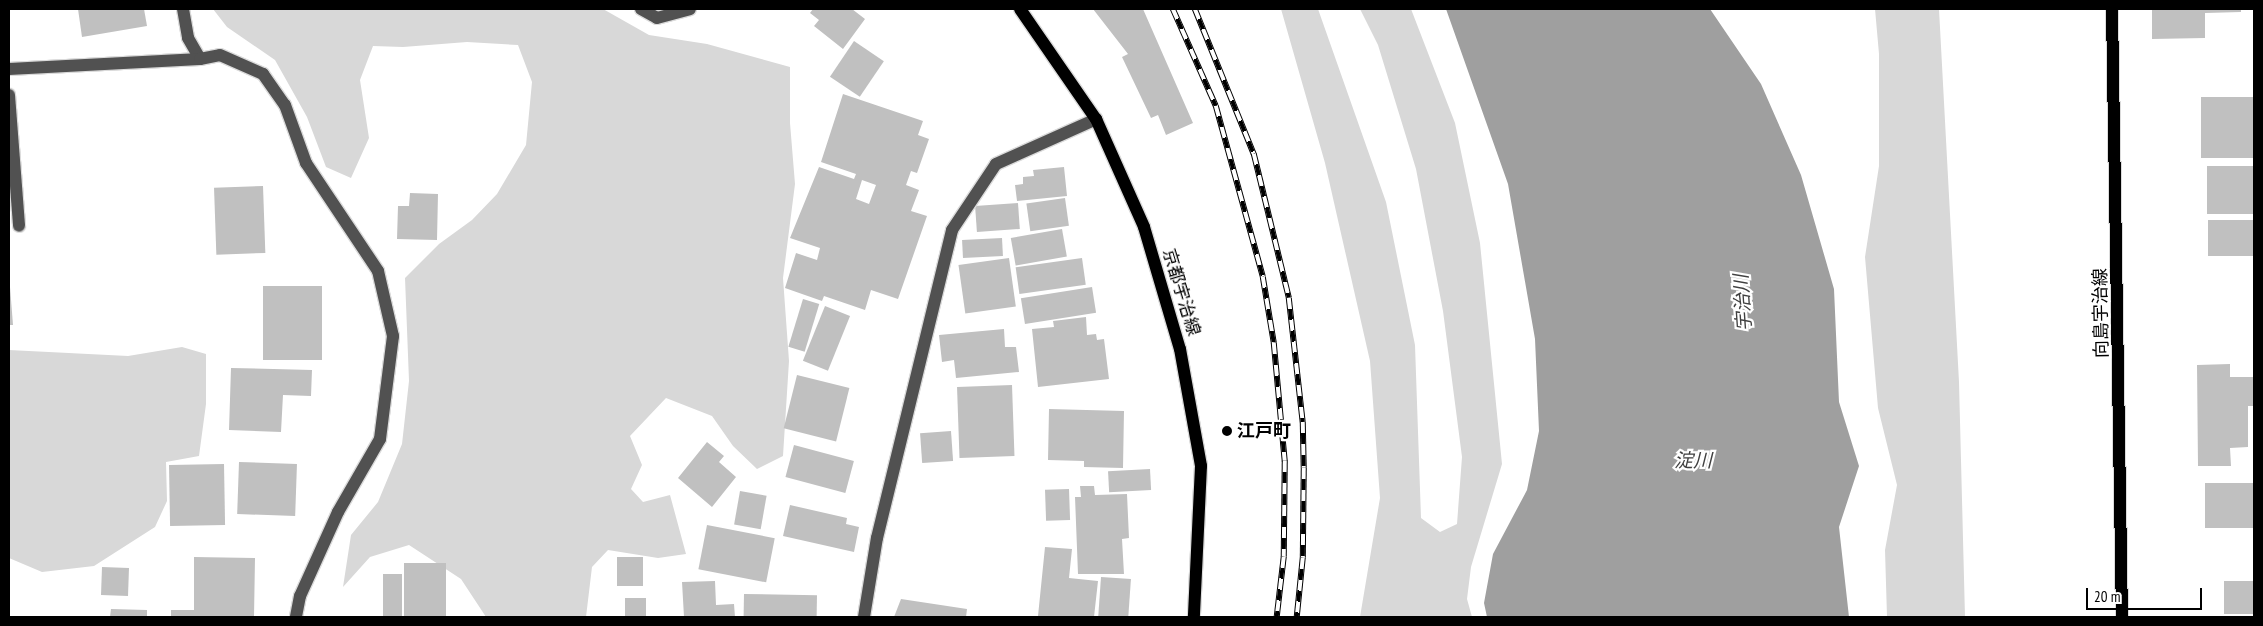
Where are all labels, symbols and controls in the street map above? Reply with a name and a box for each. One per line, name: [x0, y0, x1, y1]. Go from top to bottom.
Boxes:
street label: 京都宇治線: [1158, 246, 1204, 338]
street label: 向島宇治線: [2089, 268, 2113, 358]
water label: 宇治川: [1730, 274, 1756, 332]
place label: 江戸町: [1237, 420, 1291, 442]
marker: 江戸町: [1221, 425, 1233, 437]
water label: 淀川: [1674, 450, 1712, 472]
scale bar: [2088, 578, 2204, 610]
text: 20 m: [2094, 587, 2120, 606]

